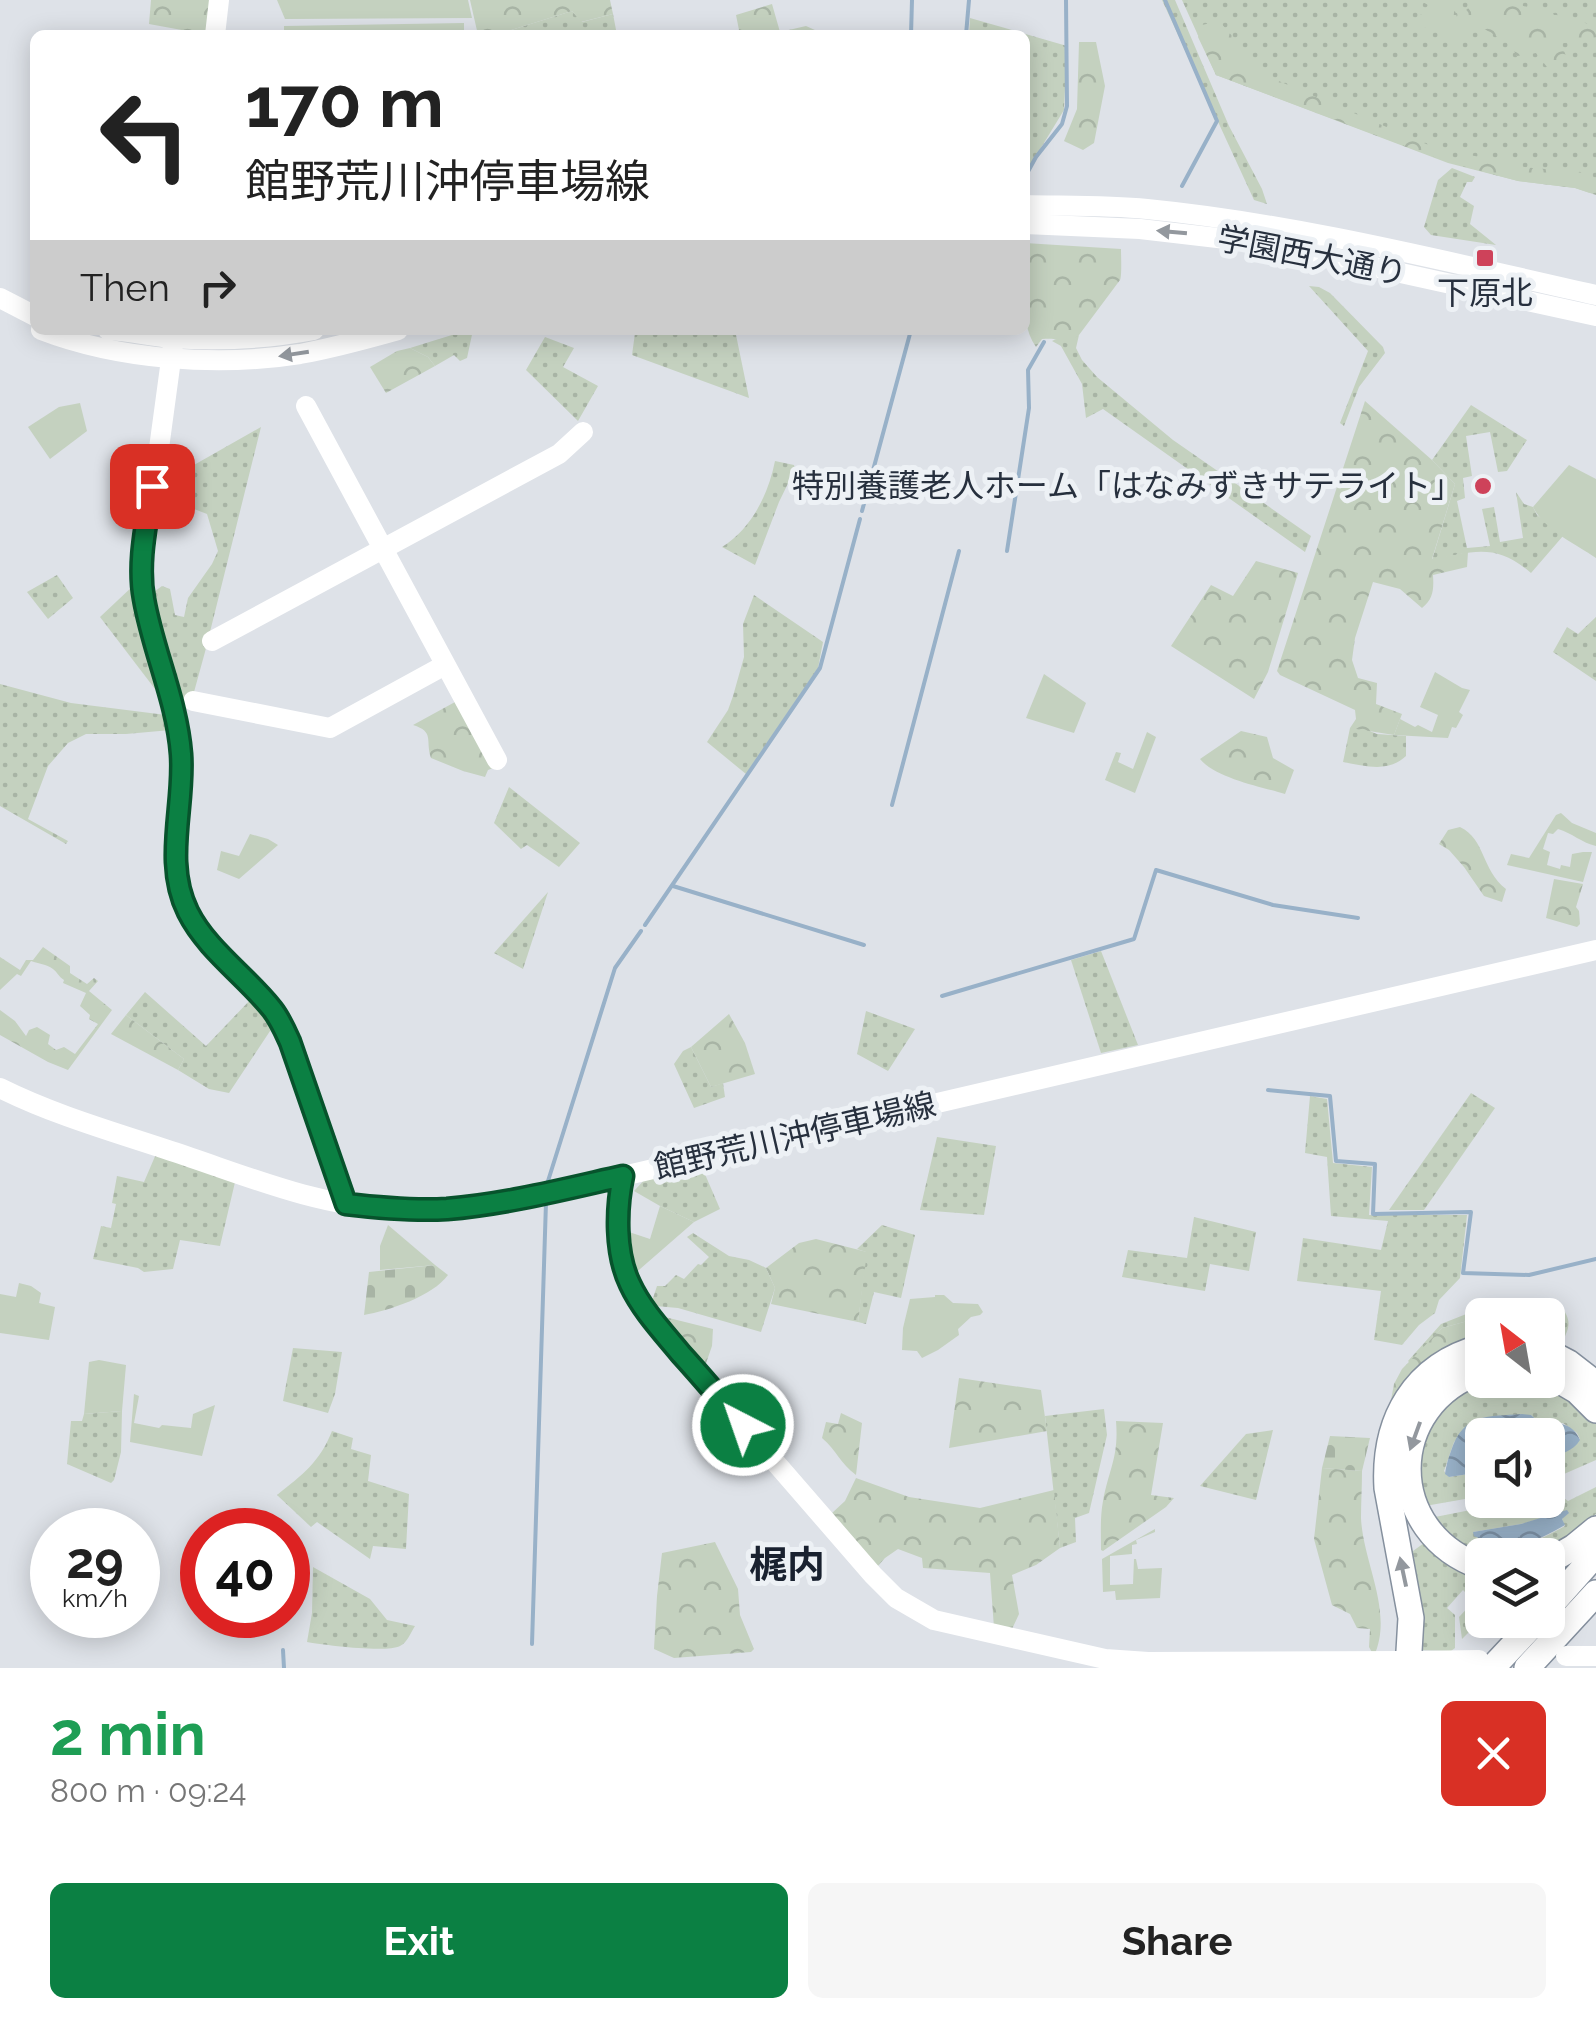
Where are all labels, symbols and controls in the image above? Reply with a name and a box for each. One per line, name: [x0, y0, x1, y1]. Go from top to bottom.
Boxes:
text: 170 m: [245, 61, 444, 143]
icon: left: [80, 70, 210, 200]
text: 館野荒川沖停車場線: [245, 155, 650, 208]
street label: 学園西大通り: [1214, 219, 1410, 292]
one-way arrow: [1156, 224, 1187, 240]
marker: 下原北: [1474, 247, 1496, 269]
icon: right: [190, 260, 245, 315]
text: Then: [80, 265, 170, 310]
place label: 下原北: [1437, 274, 1533, 311]
one-way arrow: [278, 347, 310, 362]
pin: [110, 444, 195, 529]
icon: arrive: [125, 459, 180, 514]
place label: 特別養護老人ホーム「はなみずきサテライト」: [792, 467, 1463, 504]
marker: 特別養護老人ホーム「はなみずきサテライト」: [1472, 475, 1494, 497]
street label: 館野荒川沖停車場線: [650, 1085, 939, 1186]
north arrow: [1465, 1298, 1565, 1398]
map controls: [1465, 1298, 1565, 1638]
position arrow: [691, 1373, 795, 1477]
button: sound: [1465, 1418, 1565, 1518]
one-way arrow: [1407, 1421, 1422, 1451]
speed limit sign: 40: [180, 1508, 310, 1638]
text: 29: [66, 1531, 124, 1590]
button: layers: [1465, 1538, 1565, 1638]
district label: 梶内: [749, 1542, 825, 1587]
one-way arrow: [1395, 1556, 1410, 1587]
text: km/h: [62, 1583, 128, 1613]
text: 2 min: [50, 1699, 206, 1769]
button: close: [1441, 1701, 1546, 1806]
text: 800 m · 09:24: [50, 1772, 247, 1809]
button: Exit: [50, 1883, 788, 1998]
button: Share: [808, 1883, 1546, 1998]

